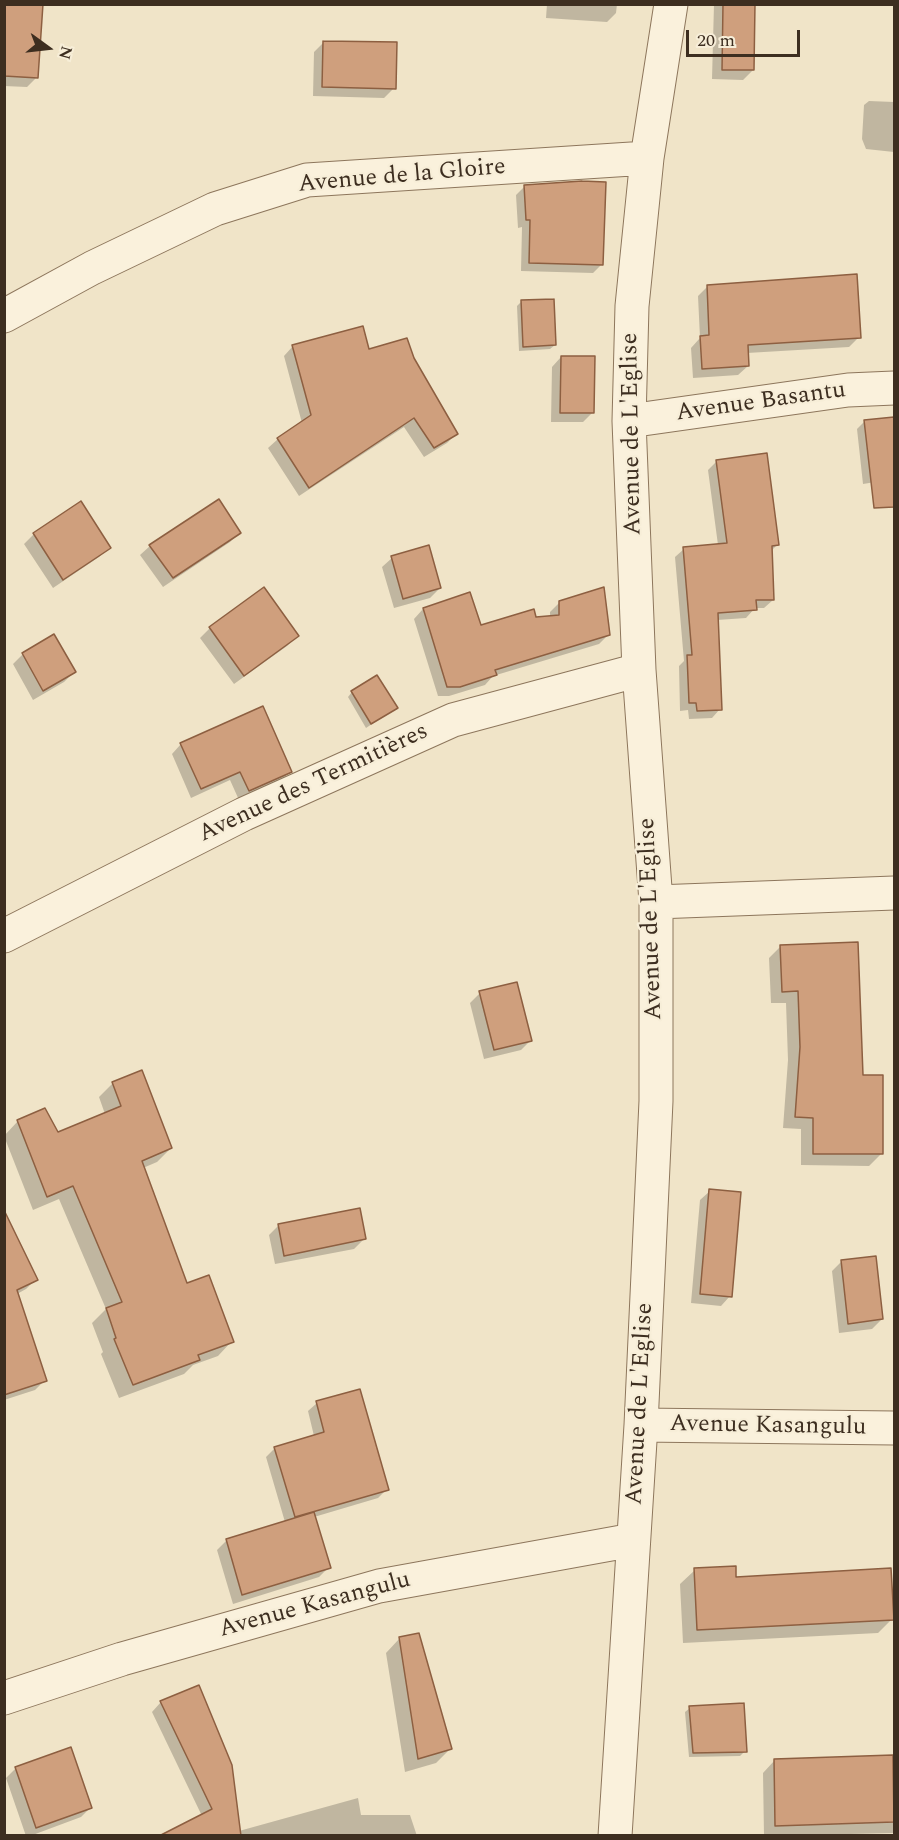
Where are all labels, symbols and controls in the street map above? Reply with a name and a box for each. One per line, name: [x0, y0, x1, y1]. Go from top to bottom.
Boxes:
north arrow: [18, 18, 78, 78]
scale bar: [689, 18, 803, 56]
text: 20 m: [697, 27, 735, 54]
text: N: [52, 43, 79, 62]
street label: Avenue de la Gloire: [297, 154, 507, 200]
street label: Avenue de L'Eglise: [617, 333, 649, 535]
street label: Avenue Basantu: [674, 377, 848, 429]
street label: Avenue des Termitières: [195, 718, 433, 850]
street label: Avenue de L'Eglise: [634, 817, 670, 1021]
street label: Avenue de L'Eglise: [621, 1302, 661, 1506]
street label: Avenue Kasangulu: [669, 1411, 867, 1443]
street label: Avenue Kasangulu: [216, 1567, 414, 1645]

